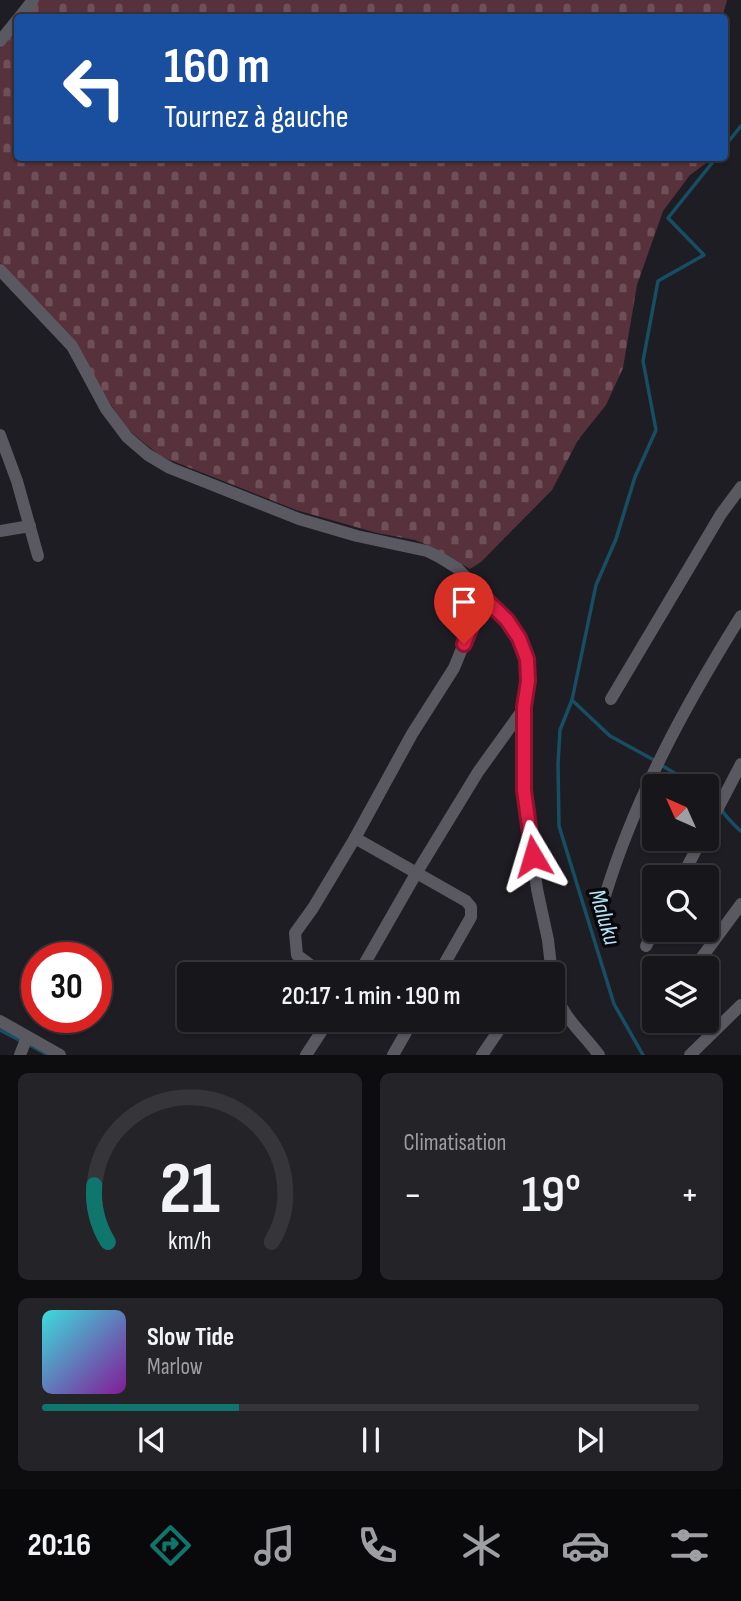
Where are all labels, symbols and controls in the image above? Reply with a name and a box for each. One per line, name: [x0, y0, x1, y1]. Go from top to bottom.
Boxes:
text: 160 m: [164, 38, 270, 97]
icon: left: [49, 42, 140, 133]
text: Tournez à gauche: [164, 98, 349, 137]
pin: [434, 572, 494, 644]
icon: arrive: [445, 583, 483, 621]
north arrow: [642, 774, 719, 850]
map controls: [642, 774, 719, 1033]
position arrow: [496, 819, 570, 893]
button: search: [642, 865, 719, 942]
water label: Maluku: [582, 886, 627, 949]
speed limit sign: 30: [21, 942, 112, 1033]
button: layers: [642, 956, 719, 1033]
text: 20:17 · 1 min · 190 m: [282, 981, 460, 1012]
text: Climatisation: [404, 1129, 506, 1157]
text: 21: [159, 1147, 220, 1235]
text: 19°: [522, 1164, 581, 1227]
text: −: [404, 1173, 422, 1218]
text: +: [680, 1173, 699, 1218]
text: km/h: [168, 1226, 211, 1257]
text: Slow Tide: [147, 1322, 234, 1353]
text: Marlow: [147, 1353, 203, 1381]
icon: previous: [133, 1421, 171, 1459]
icon: pause: [352, 1421, 390, 1459]
icon: next: [571, 1421, 609, 1459]
icon: directions: [146, 1521, 195, 1570]
icon: music: [250, 1521, 299, 1570]
icon: phone: [353, 1521, 402, 1570]
icon: climate: [457, 1521, 506, 1570]
icon: car: [561, 1521, 610, 1570]
icon: filters: [665, 1521, 714, 1570]
text: 20:16: [27, 1526, 91, 1565]

